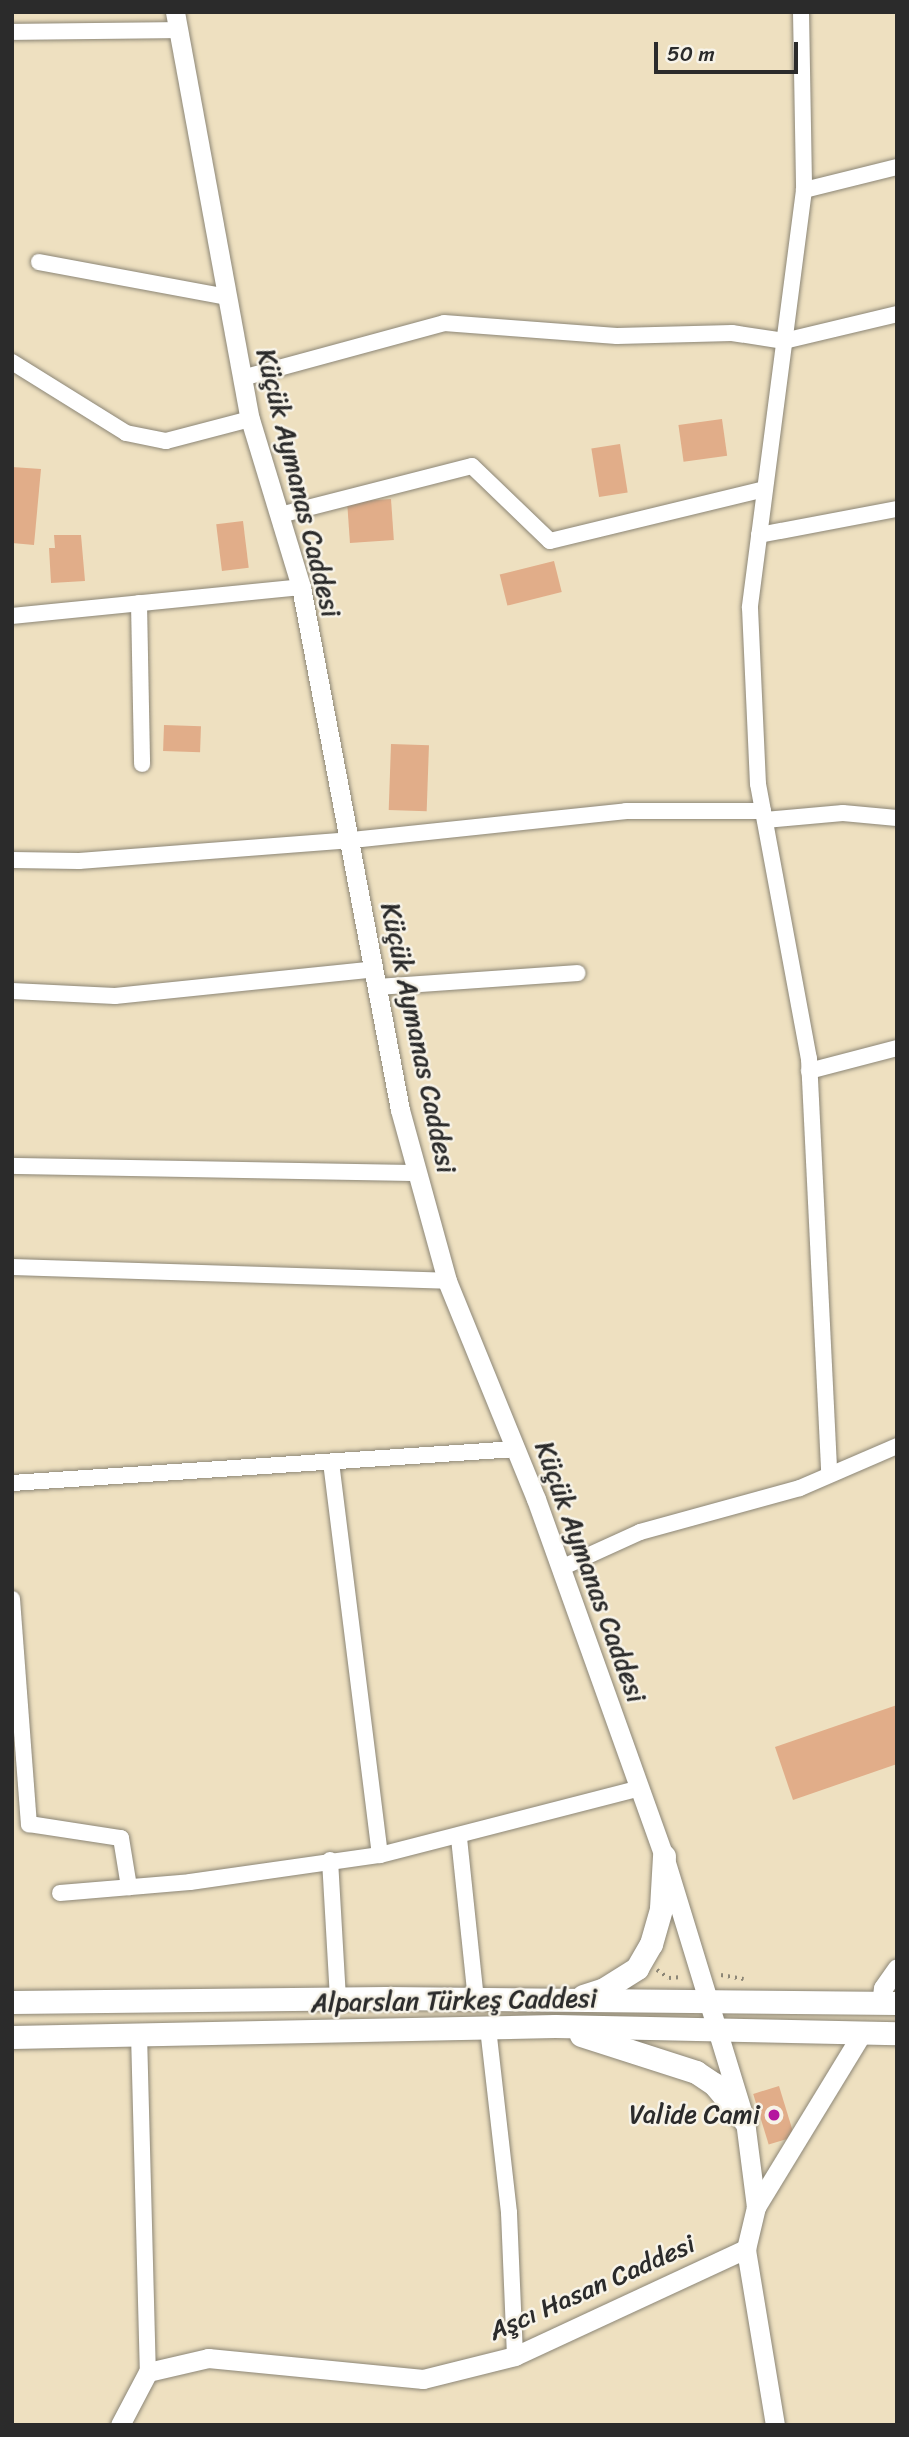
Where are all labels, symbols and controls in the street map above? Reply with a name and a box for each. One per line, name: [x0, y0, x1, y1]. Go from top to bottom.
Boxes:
scale bar: [657, 28, 800, 72]
text: 50 m: [667, 35, 715, 73]
street label: Küçük Aymanas Caddesi: [250, 346, 346, 620]
street label: Küçük Aymanas Caddesi: [374, 900, 462, 1176]
street label: Küçük Aymanas Caddesi: [528, 1438, 652, 1706]
street label: Alparslan Türkeş Caddesi: [311, 1983, 597, 2019]
place label: Valide Cami: [629, 2099, 760, 2131]
marker: Valide Cami: [766, 2107, 782, 2123]
street label: Aşcı Hasan Caddesi: [485, 2229, 699, 2347]

